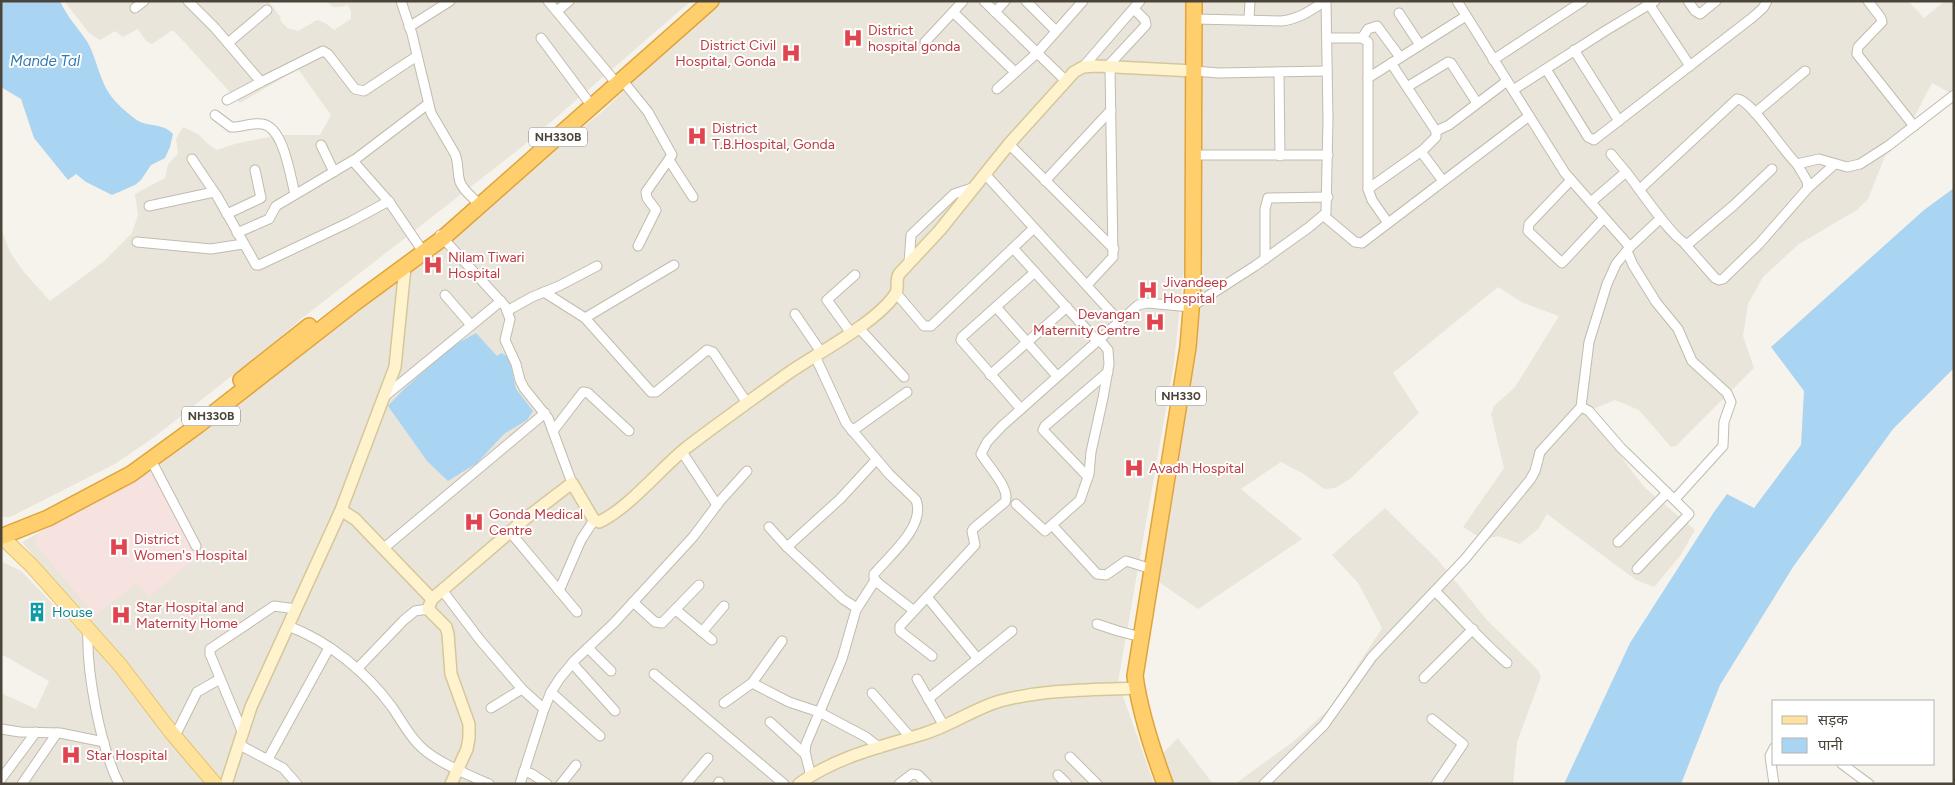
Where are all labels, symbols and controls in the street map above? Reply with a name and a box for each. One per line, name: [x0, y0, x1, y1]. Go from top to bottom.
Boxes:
place label: District hospital gonda: [868, 22, 960, 55]
hospital icon: District hospital gonda: [842, 27, 864, 49]
place label: District Civil Hospital, Gonda: [675, 37, 776, 70]
hospital icon: District Civil Hospital, Gonda: [780, 42, 802, 64]
water label: Mande Tal: [10, 52, 81, 70]
place label: District T.B.Hospital, Gonda: [712, 120, 835, 153]
hospital icon: District T.B.Hospital, Gonda: [686, 125, 708, 147]
road number: NH330B: [529, 128, 587, 146]
place label: Nilam Tiwari Hospital: [448, 249, 525, 282]
hospital icon: Nilam Tiwari Hospital: [422, 254, 444, 276]
place label: Jivandeep Hospital: [1163, 274, 1227, 307]
hospital icon: Jivandeep Hospital: [1137, 279, 1159, 301]
place label: Devangan Maternity Centre: [1033, 306, 1140, 339]
hospital icon: Devangan Maternity Centre: [1144, 311, 1166, 333]
road number: NH330: [1156, 386, 1206, 406]
road number: NH330B: [182, 406, 240, 426]
hospital icon: Avadh Hospital: [1123, 457, 1145, 479]
place label: Avadh Hospital: [1149, 460, 1244, 477]
place label: Gonda Medical Centre: [489, 506, 583, 539]
hospital icon: Gonda Medical Centre: [463, 511, 485, 533]
place label: District Women's Hospital: [134, 531, 247, 564]
hospital icon: District Women's Hospital: [108, 536, 130, 558]
place label: Star Hospital and Maternity Home: [136, 599, 244, 632]
building icon: House: [26, 601, 48, 623]
place label: House: [52, 604, 93, 621]
hospital icon: Star Hospital and Maternity Home: [110, 604, 132, 626]
legend: [1772, 700, 1935, 765]
text: सड़क: [1818, 711, 1848, 729]
text: पानी: [1818, 736, 1844, 754]
hospital icon: Star Hospital: [60, 744, 82, 766]
place label: Star Hospital: [86, 747, 167, 764]

